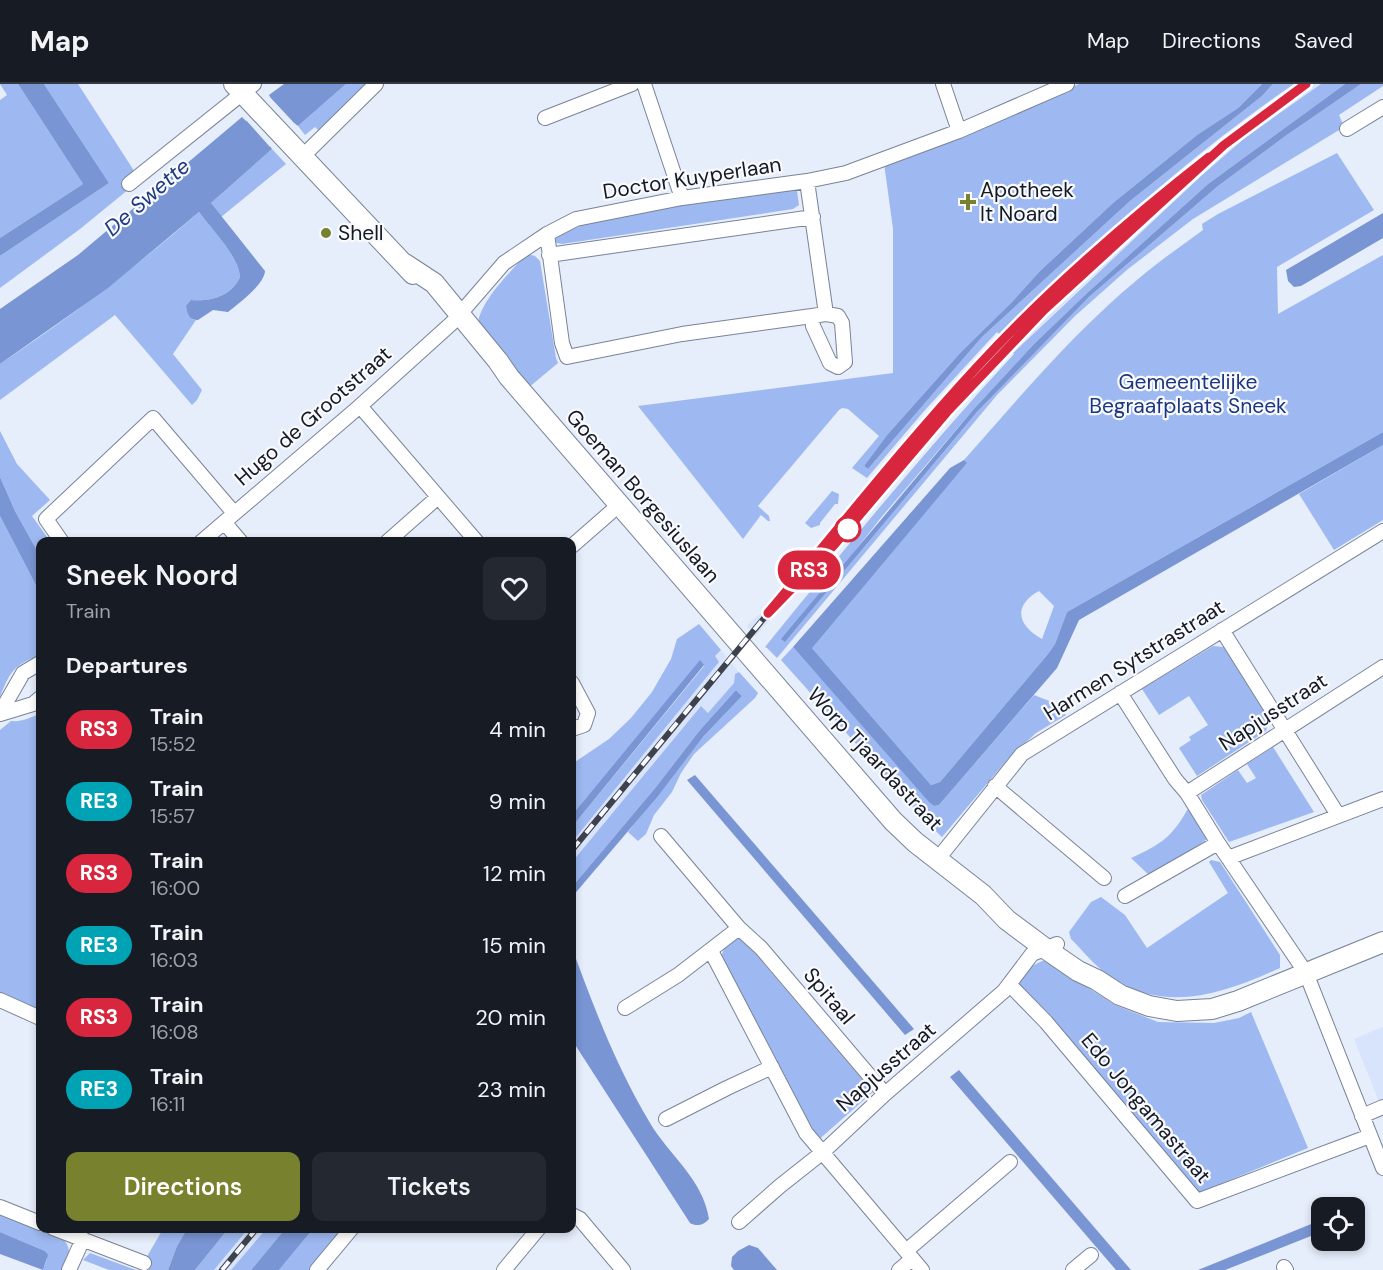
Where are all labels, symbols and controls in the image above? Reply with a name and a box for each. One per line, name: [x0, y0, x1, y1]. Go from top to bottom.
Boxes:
text: Map: [30, 23, 90, 60]
text: Map: [1087, 27, 1129, 55]
text: Directions: [1162, 27, 1261, 55]
text: Saved: [1294, 27, 1353, 55]
street label: Doctor Kuyperlaan: [601, 150, 783, 206]
water label: De Swette: [98, 152, 196, 242]
place label: Apotheek It Noard: [980, 176, 1074, 228]
marker: Apotheek It Noard: [961, 195, 975, 209]
place label: Shell: [338, 219, 384, 247]
marker: Shell: [319, 226, 333, 240]
street label: Hugo de Grootstraat: [229, 340, 397, 492]
park label: Gemeentelijke Begraafplaats Sneek: [1089, 368, 1287, 420]
street label: Goeman Borgesiuslaan: [560, 403, 726, 589]
unlabelled marker: [835, 516, 861, 542]
line badge: RS3: [774, 550, 844, 590]
text: RS3: [790, 556, 828, 584]
text: Sneek Noord: [66, 557, 238, 594]
button: heart: [483, 557, 546, 620]
street label: Harmen Sytstrastraat: [1038, 593, 1230, 727]
text: Train: [66, 598, 111, 624]
text: Departures: [66, 651, 188, 680]
street label: Napjusstraat: [1214, 667, 1332, 757]
street label: Worp Tjaardastraat: [801, 681, 949, 837]
text: Train: [150, 702, 204, 731]
text: RS3: [80, 715, 118, 743]
text: 4 min: [489, 715, 546, 744]
text: 15:52: [150, 731, 196, 757]
text: Train: [150, 774, 204, 803]
text: RE3: [80, 787, 118, 815]
text: 9 min: [489, 787, 546, 816]
text: 15:57: [150, 803, 195, 829]
text: Train: [150, 846, 204, 875]
text: RS3: [80, 859, 118, 887]
text: 12 min: [483, 859, 546, 888]
text: 16:00: [150, 875, 200, 901]
text: Train: [150, 918, 204, 947]
text: RE3: [80, 931, 118, 959]
text: 15 min: [482, 931, 546, 960]
text: 16:03: [150, 947, 198, 973]
street label: Spitaal: [797, 962, 861, 1030]
text: Train: [150, 990, 204, 1019]
text: RS3: [80, 1003, 118, 1031]
text: 20 min: [475, 1003, 546, 1032]
street label: Napjusstraat: [830, 1016, 942, 1118]
text: 16:08: [150, 1019, 199, 1045]
street label: Edo Jongamastraat: [1075, 1027, 1217, 1189]
text: Train: [150, 1062, 204, 1091]
text: RE3: [80, 1075, 118, 1103]
text: 23 min: [477, 1075, 546, 1104]
text: 16:11: [150, 1091, 185, 1117]
button: Directions: [66, 1152, 300, 1221]
button: Tickets: [312, 1152, 546, 1221]
map controls: [1311, 1197, 1365, 1251]
button: locate: [1311, 1197, 1365, 1251]

